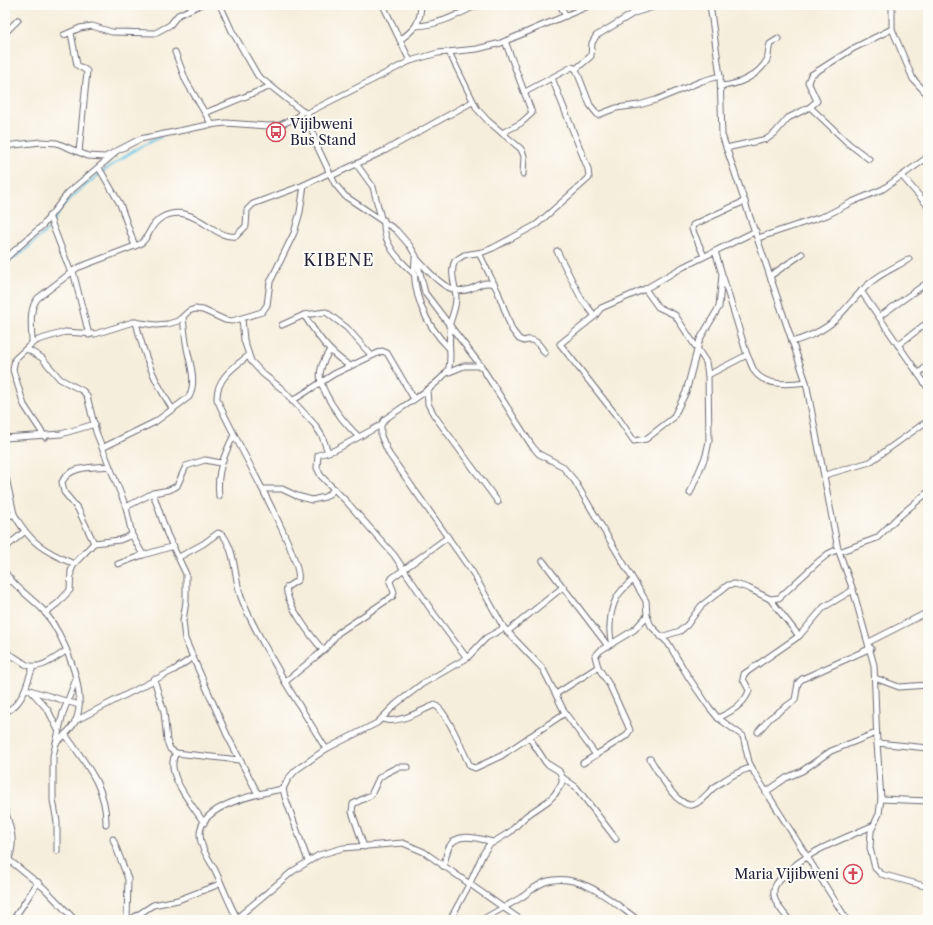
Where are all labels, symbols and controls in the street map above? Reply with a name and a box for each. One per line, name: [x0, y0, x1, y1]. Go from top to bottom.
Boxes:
place label: Vijibweni Bus Stand: [289, 115, 357, 149]
bus stop icon: Vijibweni Bus Stand: [265, 121, 287, 143]
district label: KIBENE: [304, 250, 374, 270]
church icon: Maria Vijibweni: [842, 863, 864, 885]
place label: Maria Vijibweni: [734, 865, 839, 883]

